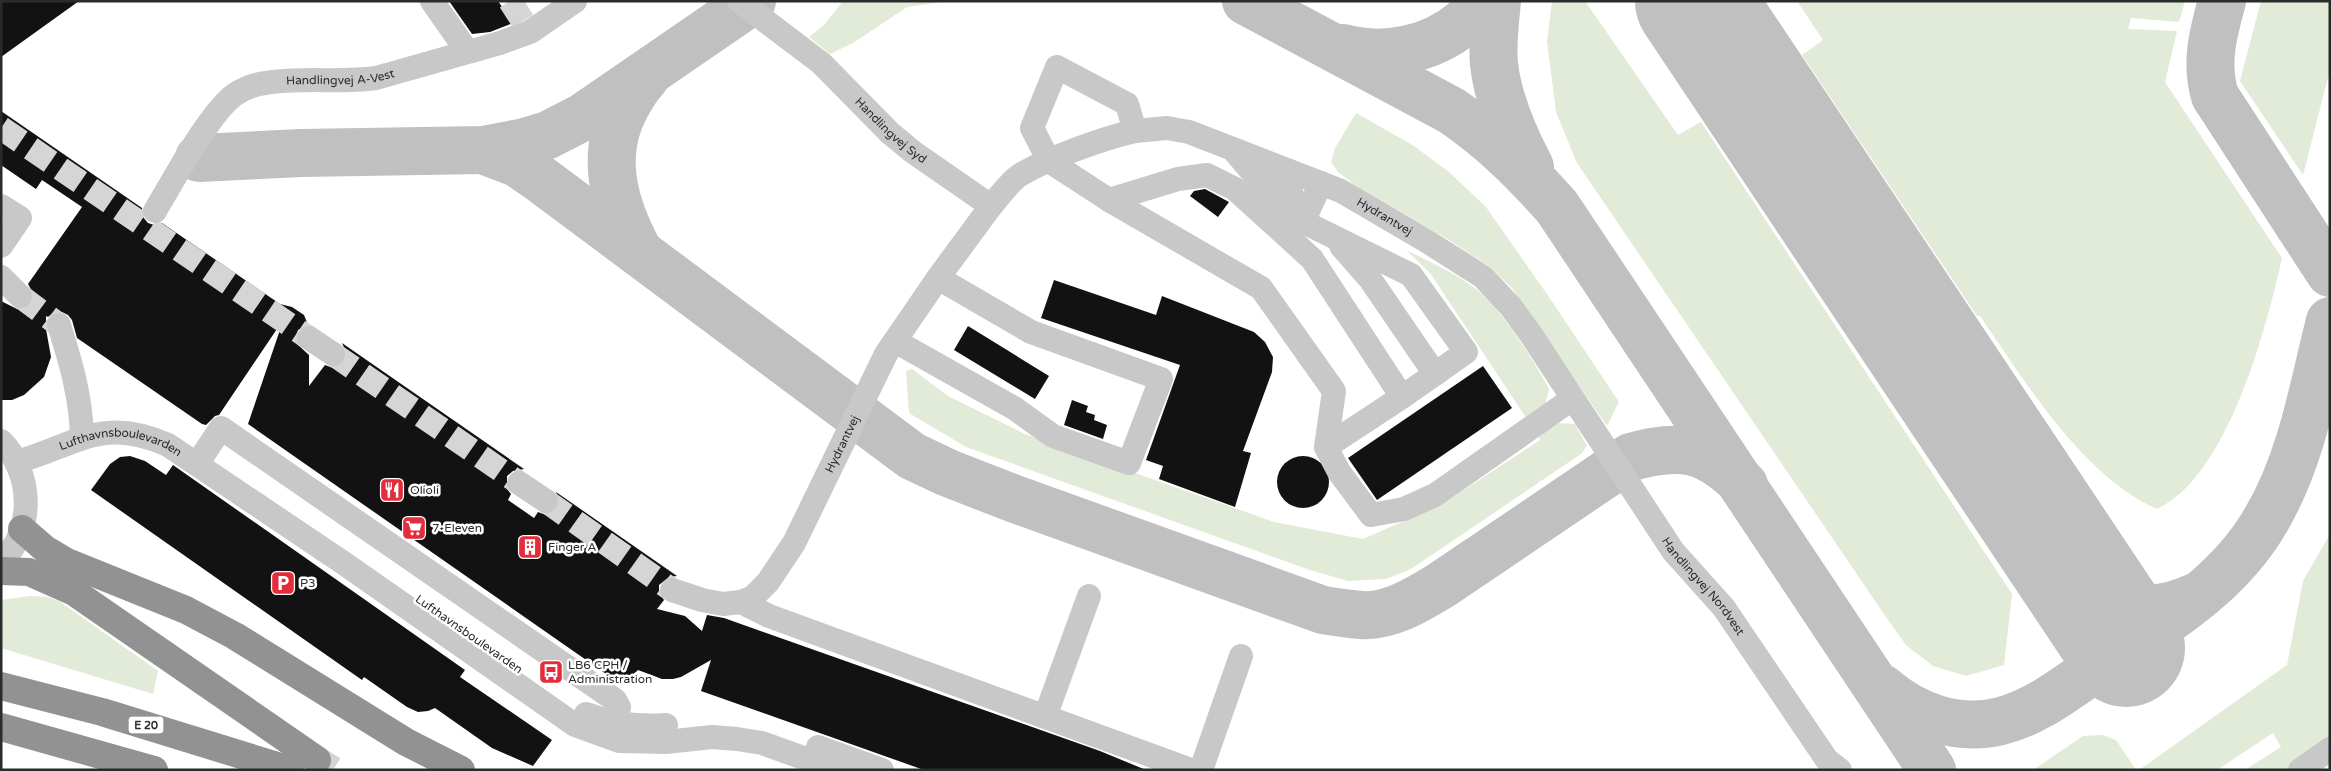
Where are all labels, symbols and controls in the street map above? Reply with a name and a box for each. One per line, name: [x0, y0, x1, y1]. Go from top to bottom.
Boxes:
street label: Handlingvej A-Vest: [286, 66, 396, 88]
street label: Handlingvej Syd: [852, 95, 929, 166]
street label: Hydrantvej: [1354, 195, 1415, 238]
street label: Hydrantvej: [822, 413, 862, 475]
street label: Lufthavnsboulevarden: [57, 425, 185, 459]
restaurant icon: Olioli: [379, 477, 405, 503]
place label: Olioli: [410, 483, 439, 497]
supermarket icon: 7-Eleven: [401, 515, 427, 541]
place label: 7-Eleven: [432, 521, 482, 535]
building icon: Finger A: [517, 534, 543, 560]
street label: Handlingvej Nordvest: [1659, 535, 1748, 638]
place label: Finger A: [548, 540, 597, 554]
parking icon: P3: [270, 570, 296, 596]
place label: P3: [300, 576, 316, 590]
street label: Lufthavnsboulevarden: [413, 592, 525, 676]
place label: LB6 CPH / Administration: [568, 658, 652, 686]
bus stop icon: LB6 CPH / Administration: [538, 659, 564, 685]
road number: E 20: [128, 716, 164, 734]

